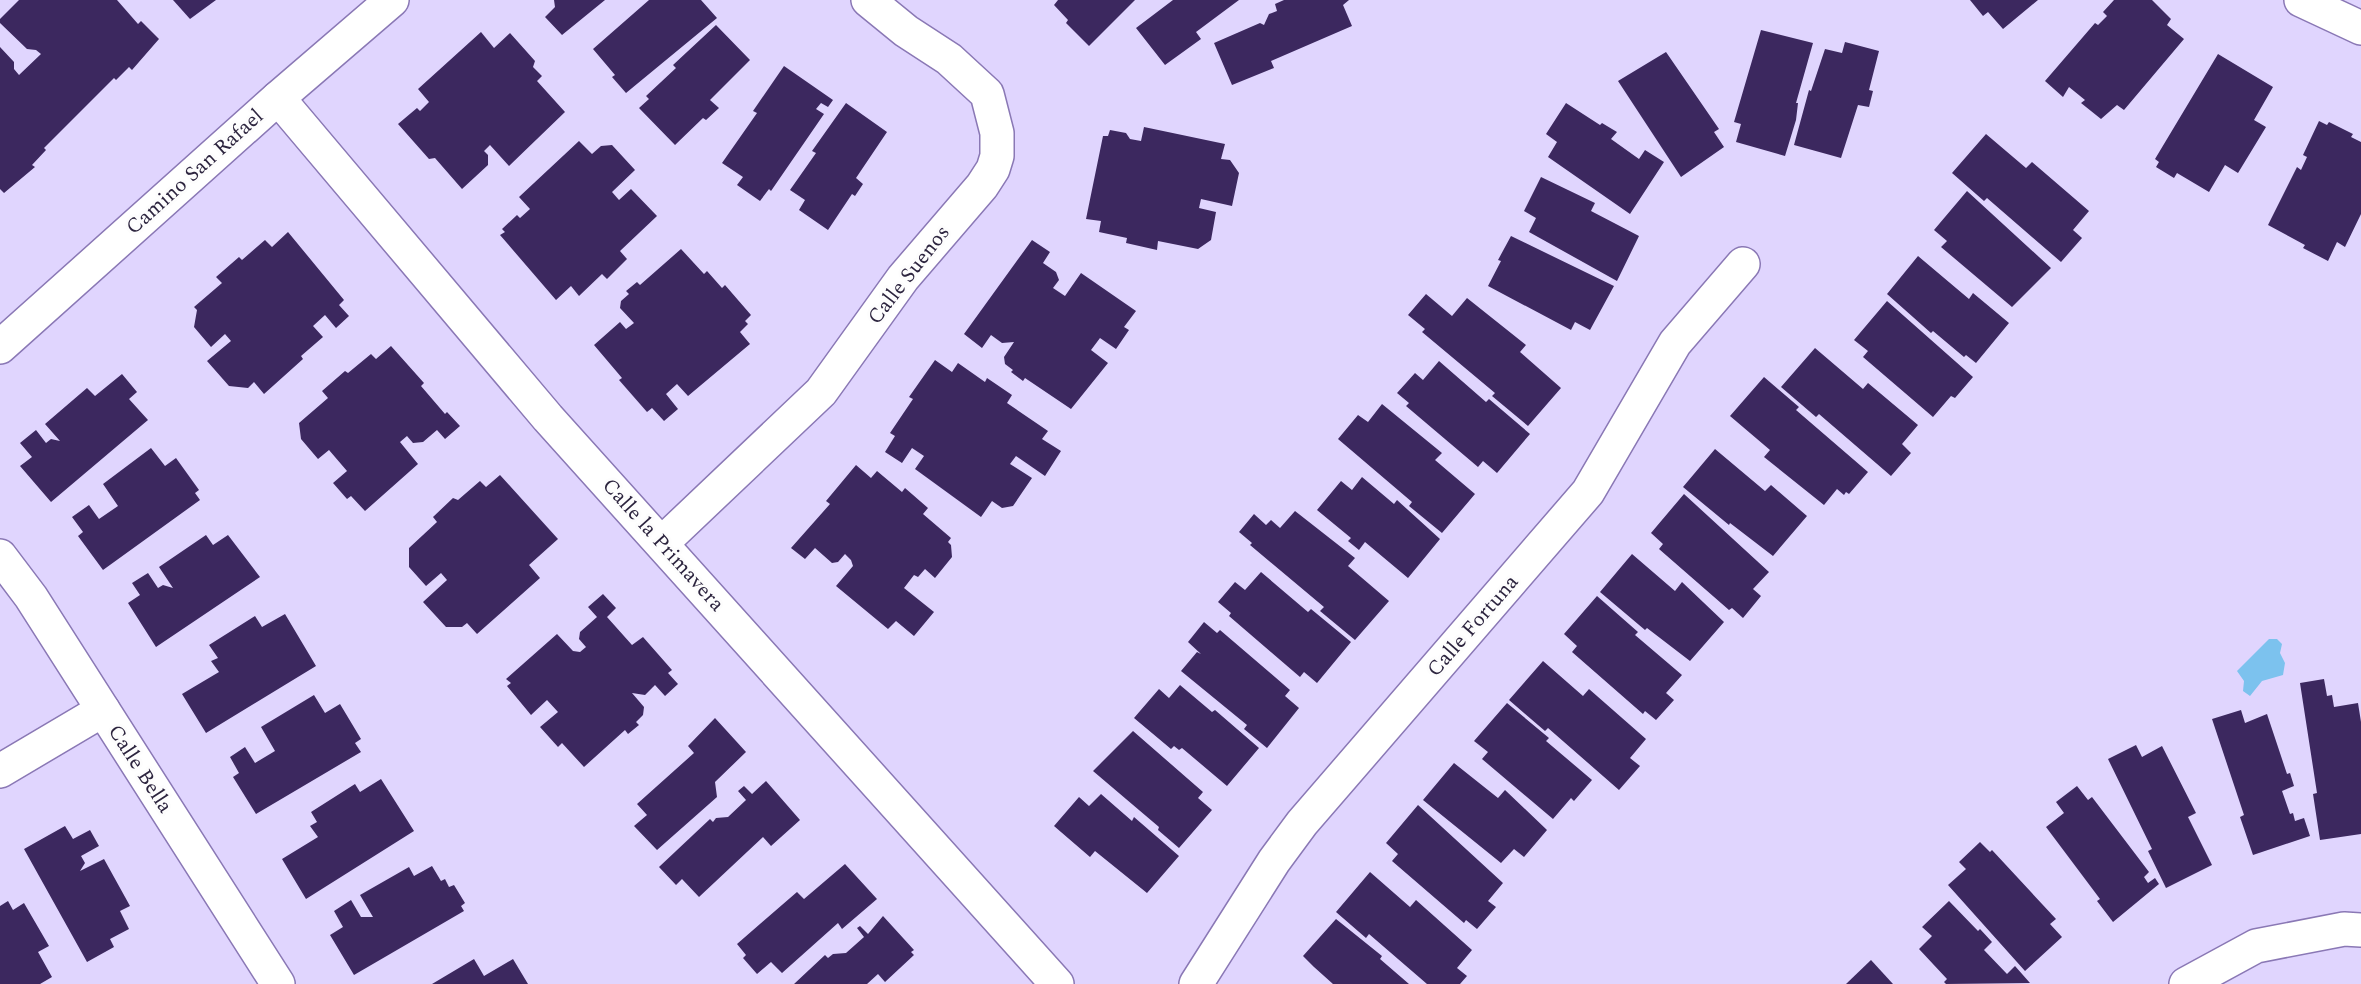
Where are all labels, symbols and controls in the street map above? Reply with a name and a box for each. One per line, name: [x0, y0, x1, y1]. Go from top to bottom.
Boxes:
street label: Camino San Rafael: [119, 101, 271, 243]
street label: Calle Suenos: [860, 218, 958, 332]
street label: Calle la Primavera: [594, 471, 732, 620]
street label: Calle Fortuna: [1419, 567, 1527, 684]
street label: Calle Bella: [99, 718, 181, 820]

